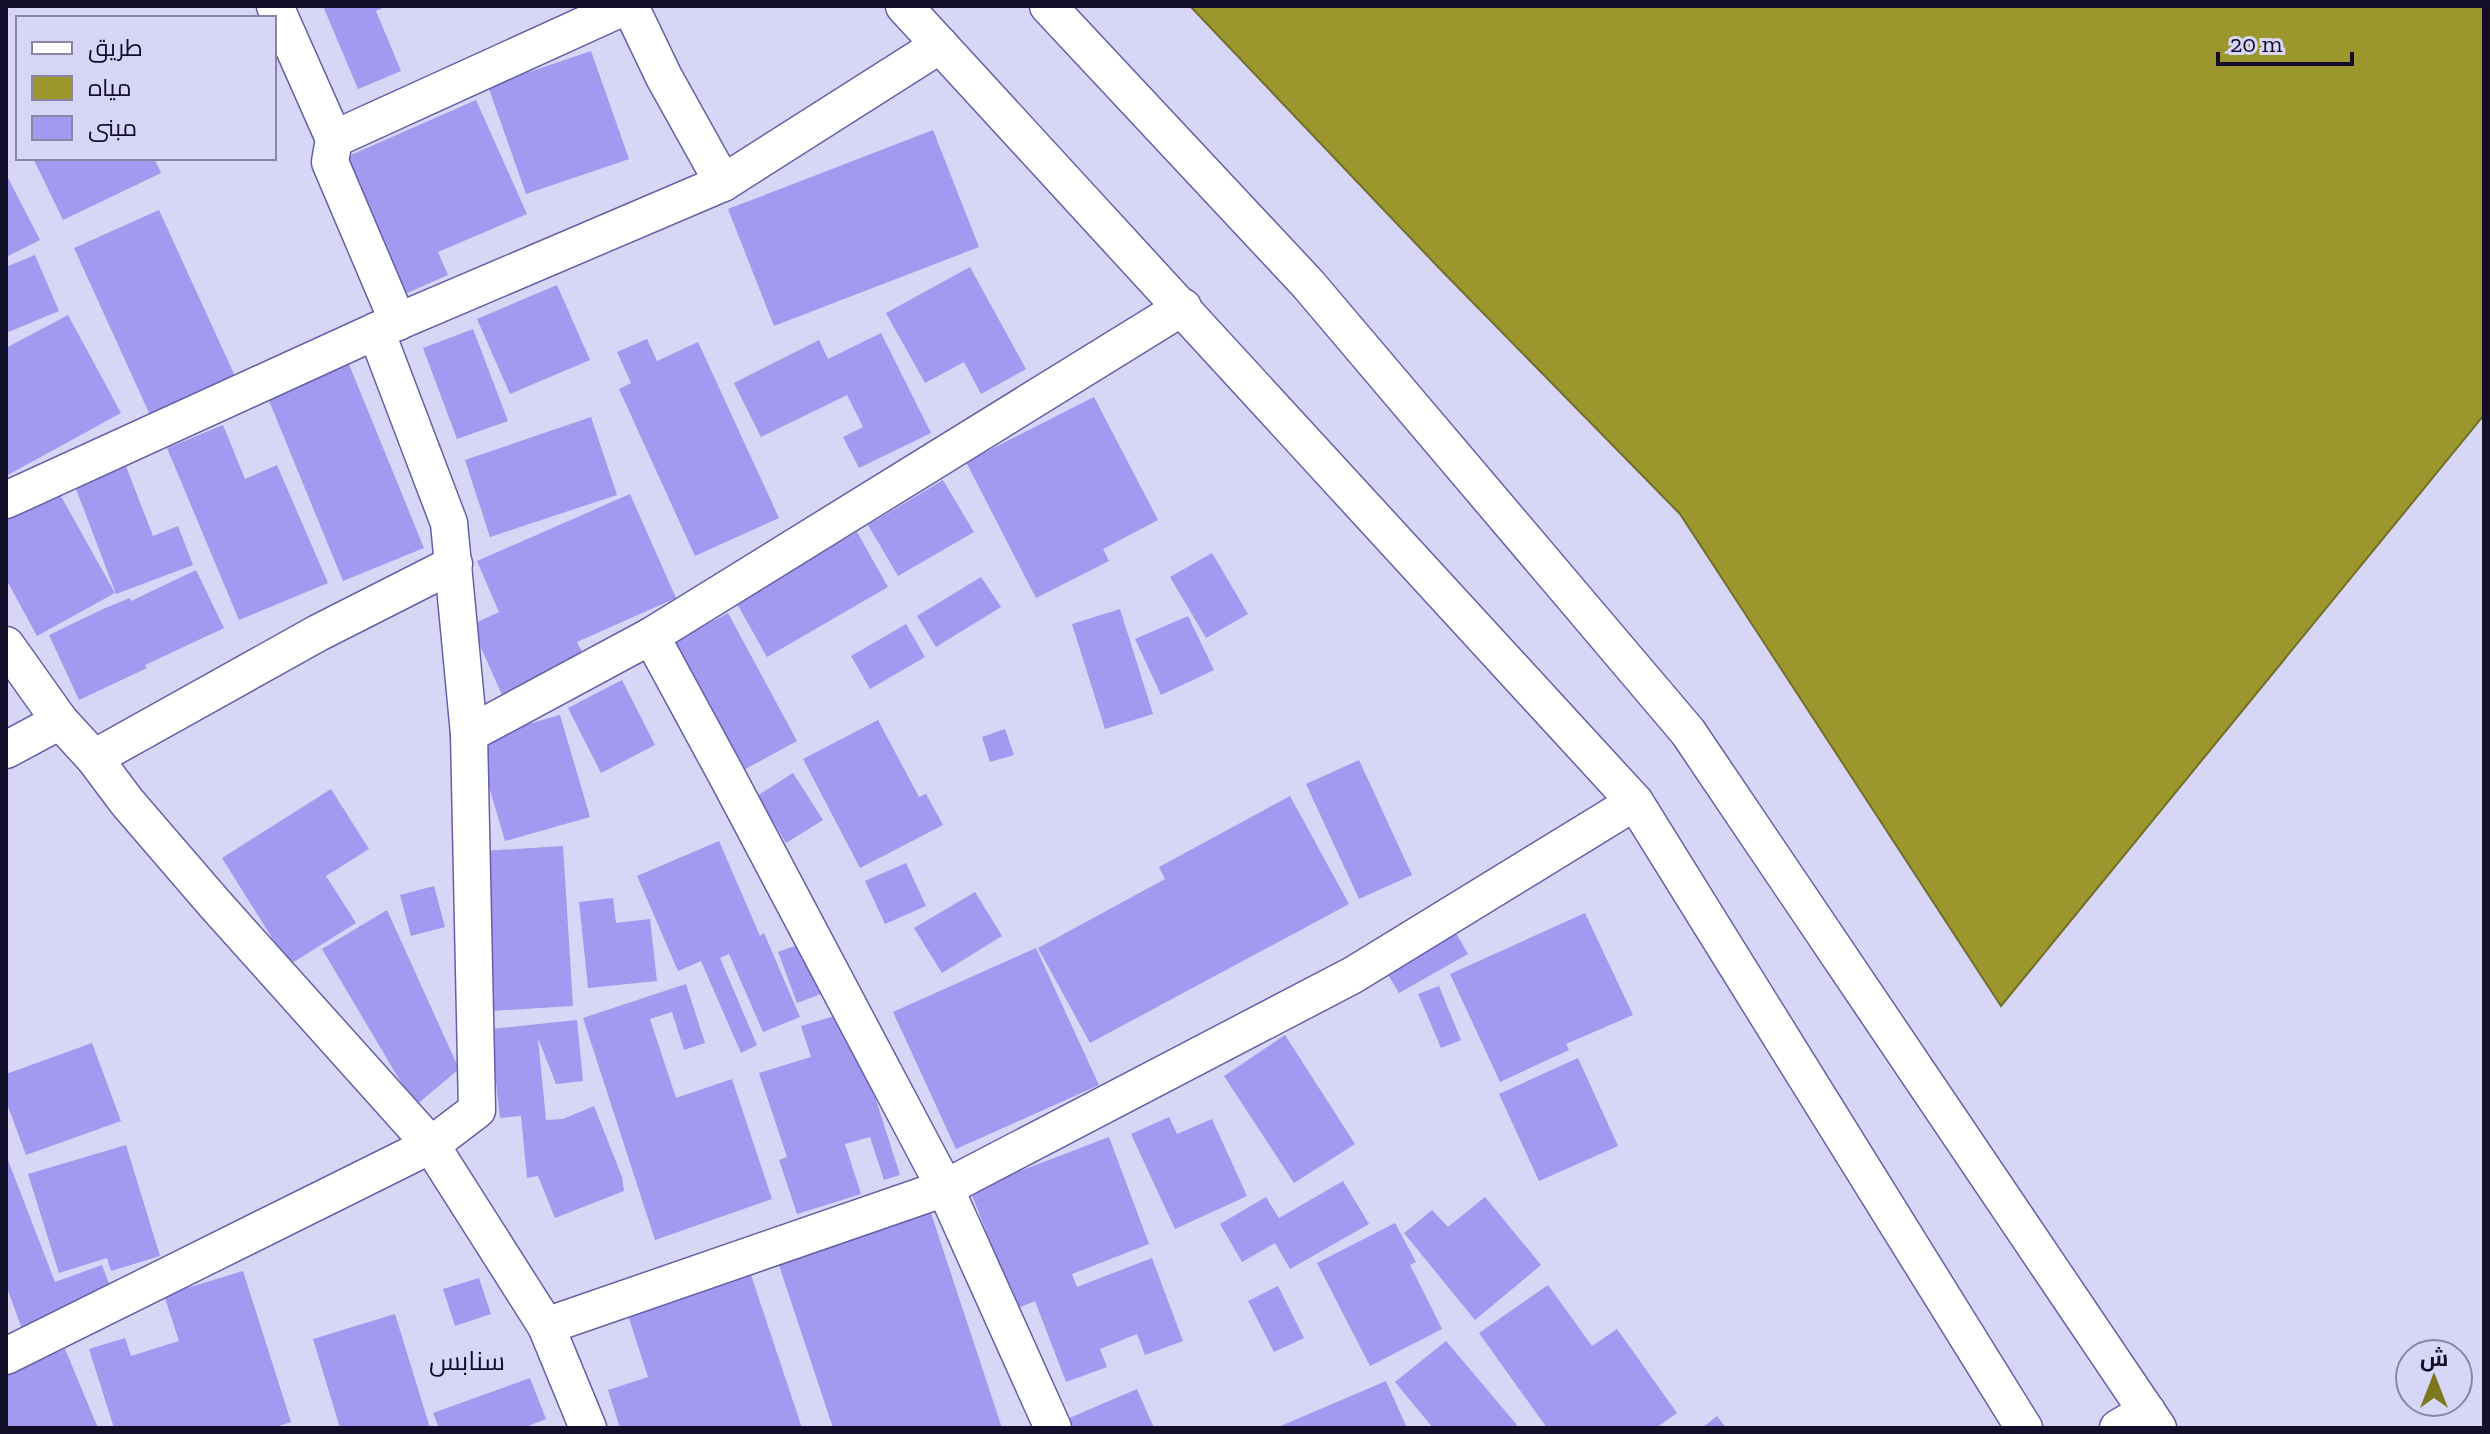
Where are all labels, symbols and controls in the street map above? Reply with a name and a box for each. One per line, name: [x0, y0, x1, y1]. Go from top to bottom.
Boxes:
legend: [16, 16, 276, 160]
scale bar: [2218, 16, 2352, 66]
text: 20 m: [2230, 29, 2283, 58]
text: طريق: [88, 33, 143, 63]
text: مياه: [88, 73, 132, 102]
text: مبنى: [88, 113, 137, 142]
north arrow: [2394, 1338, 2474, 1418]
district label: سنابس: [429, 1345, 505, 1377]
text: ش: [2420, 1345, 2448, 1372]

